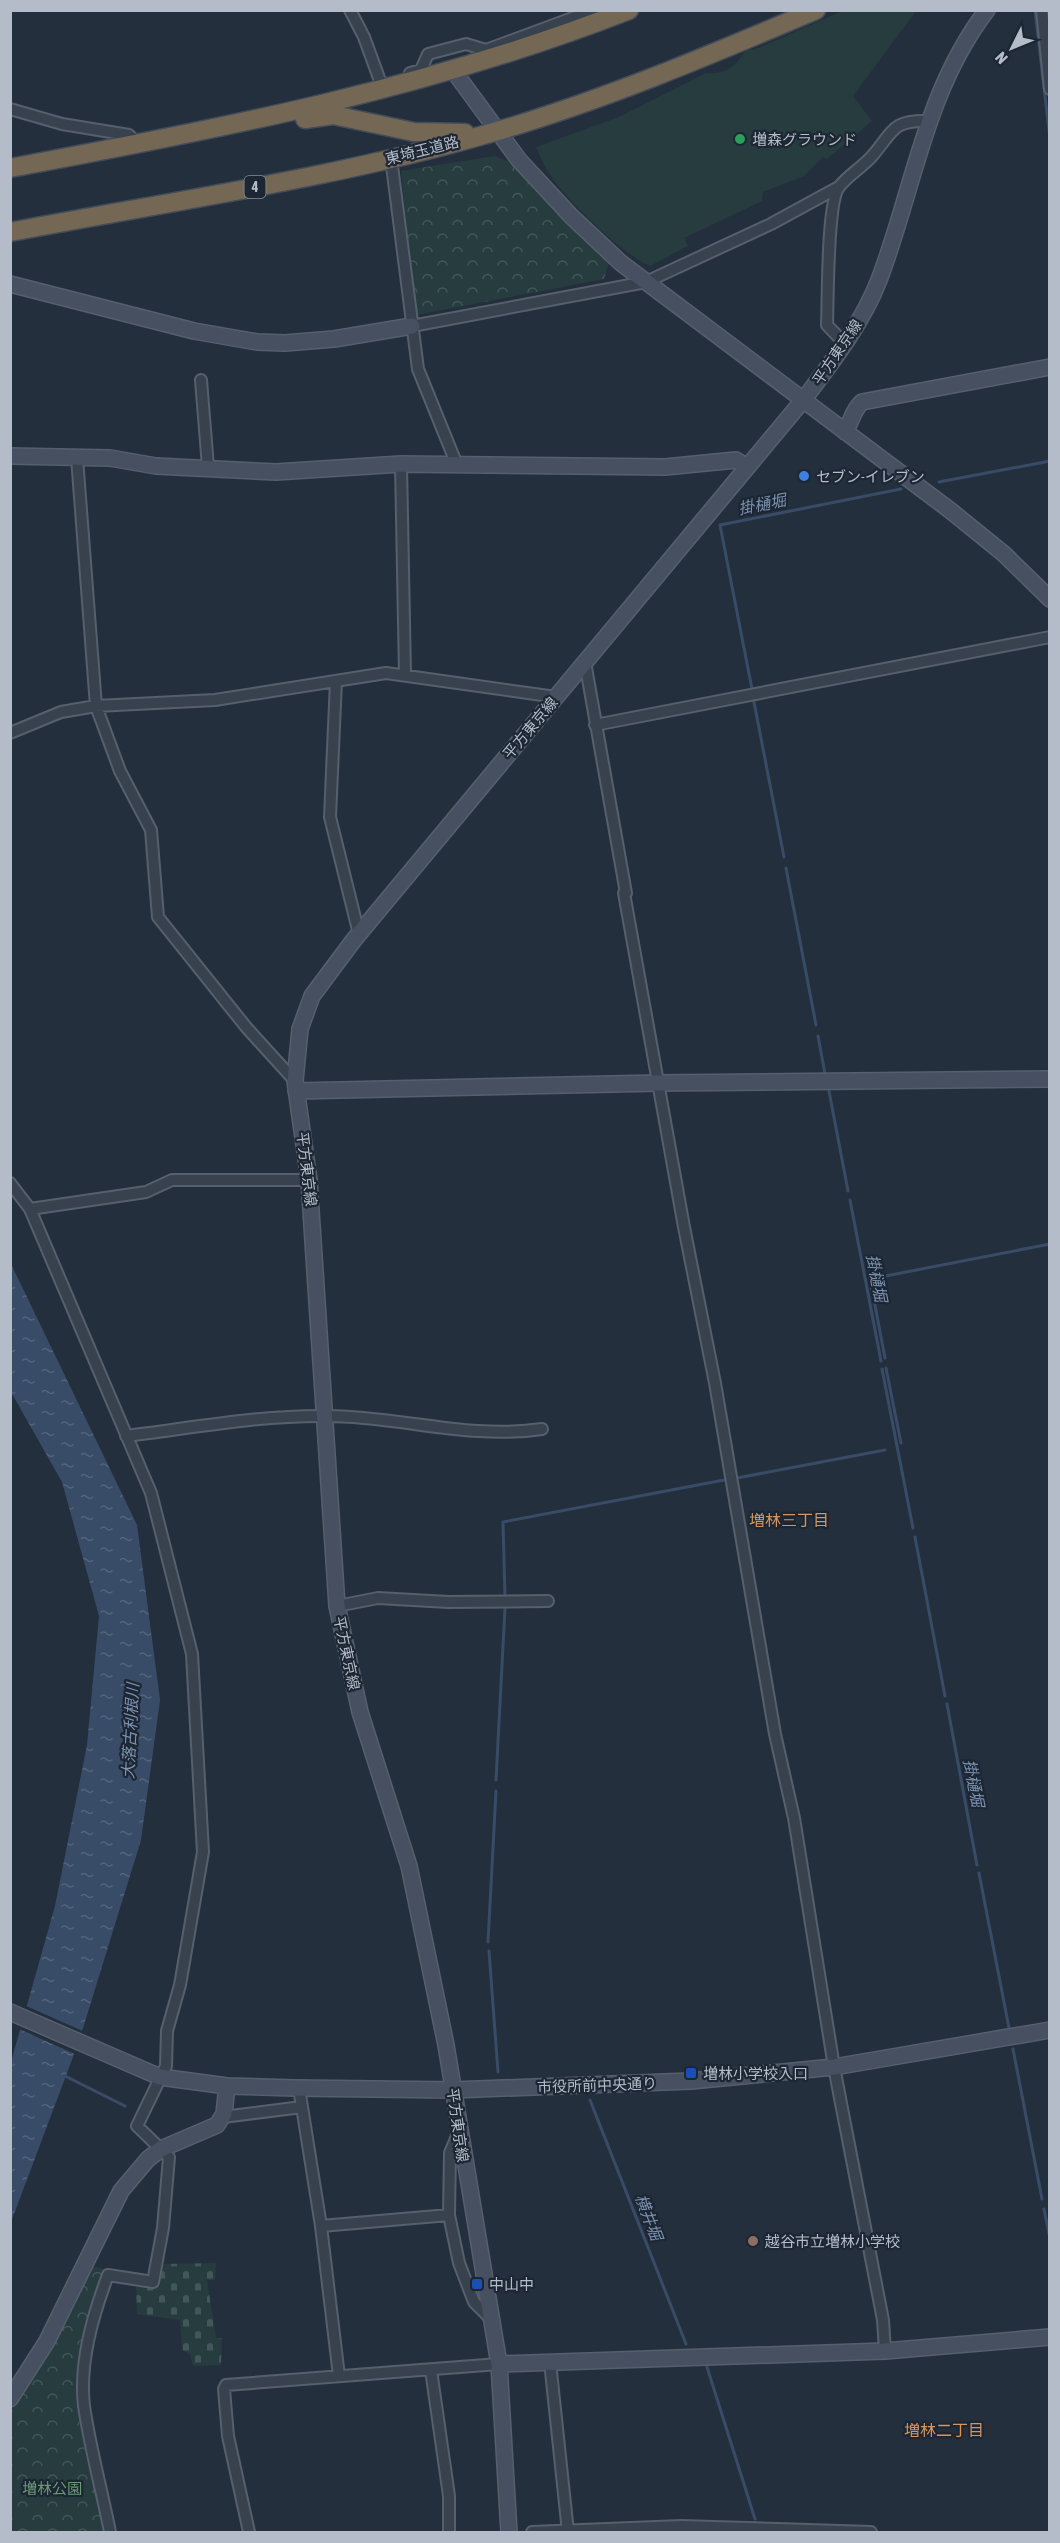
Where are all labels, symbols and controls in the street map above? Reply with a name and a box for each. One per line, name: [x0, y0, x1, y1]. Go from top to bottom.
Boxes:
north arrow: [982, 18, 1042, 78]
text: N: [991, 49, 1011, 68]
place label: 増森グラウンド: [752, 131, 857, 148]
marker: 増森グラウンド: [733, 132, 747, 146]
street label: 東埼玉道路: [384, 133, 460, 167]
road number: 4: [244, 176, 266, 198]
street label: 平方東京線: [809, 316, 865, 388]
place label: セブン-イレブン: [816, 468, 925, 485]
marker: セブン-イレブン: [797, 469, 811, 483]
water label: 掛樋堀: [737, 490, 790, 517]
street label: 平方東京線: [499, 694, 561, 762]
street label: 平方東京線: [294, 1131, 320, 1207]
water label: 掛樋堀: [864, 1253, 891, 1306]
district label: 増林三丁目: [749, 1511, 829, 1529]
street label: 平方東京線: [331, 1615, 363, 1691]
water label: 大落古利根川: [118, 1681, 142, 1779]
water label: 掛樋堀: [961, 1758, 988, 1811]
place label: 増林小学校入口: [703, 2065, 808, 2082]
marker: 増林小学校入口: [684, 2066, 698, 2080]
street label: 市役所前中央通り: [537, 2074, 657, 2096]
street label: 平方東京線: [444, 2087, 472, 2163]
water label: 横井堀: [632, 2191, 667, 2245]
place label: 越谷市立増林小学校: [764, 2233, 900, 2250]
marker: 越谷市立増林小学校: [746, 2234, 760, 2248]
place label: 中山中: [489, 2276, 534, 2293]
marker: 中山中: [470, 2277, 484, 2291]
district label: 増林二丁目: [904, 2421, 984, 2439]
park label: 増林公園: [22, 2480, 82, 2497]

